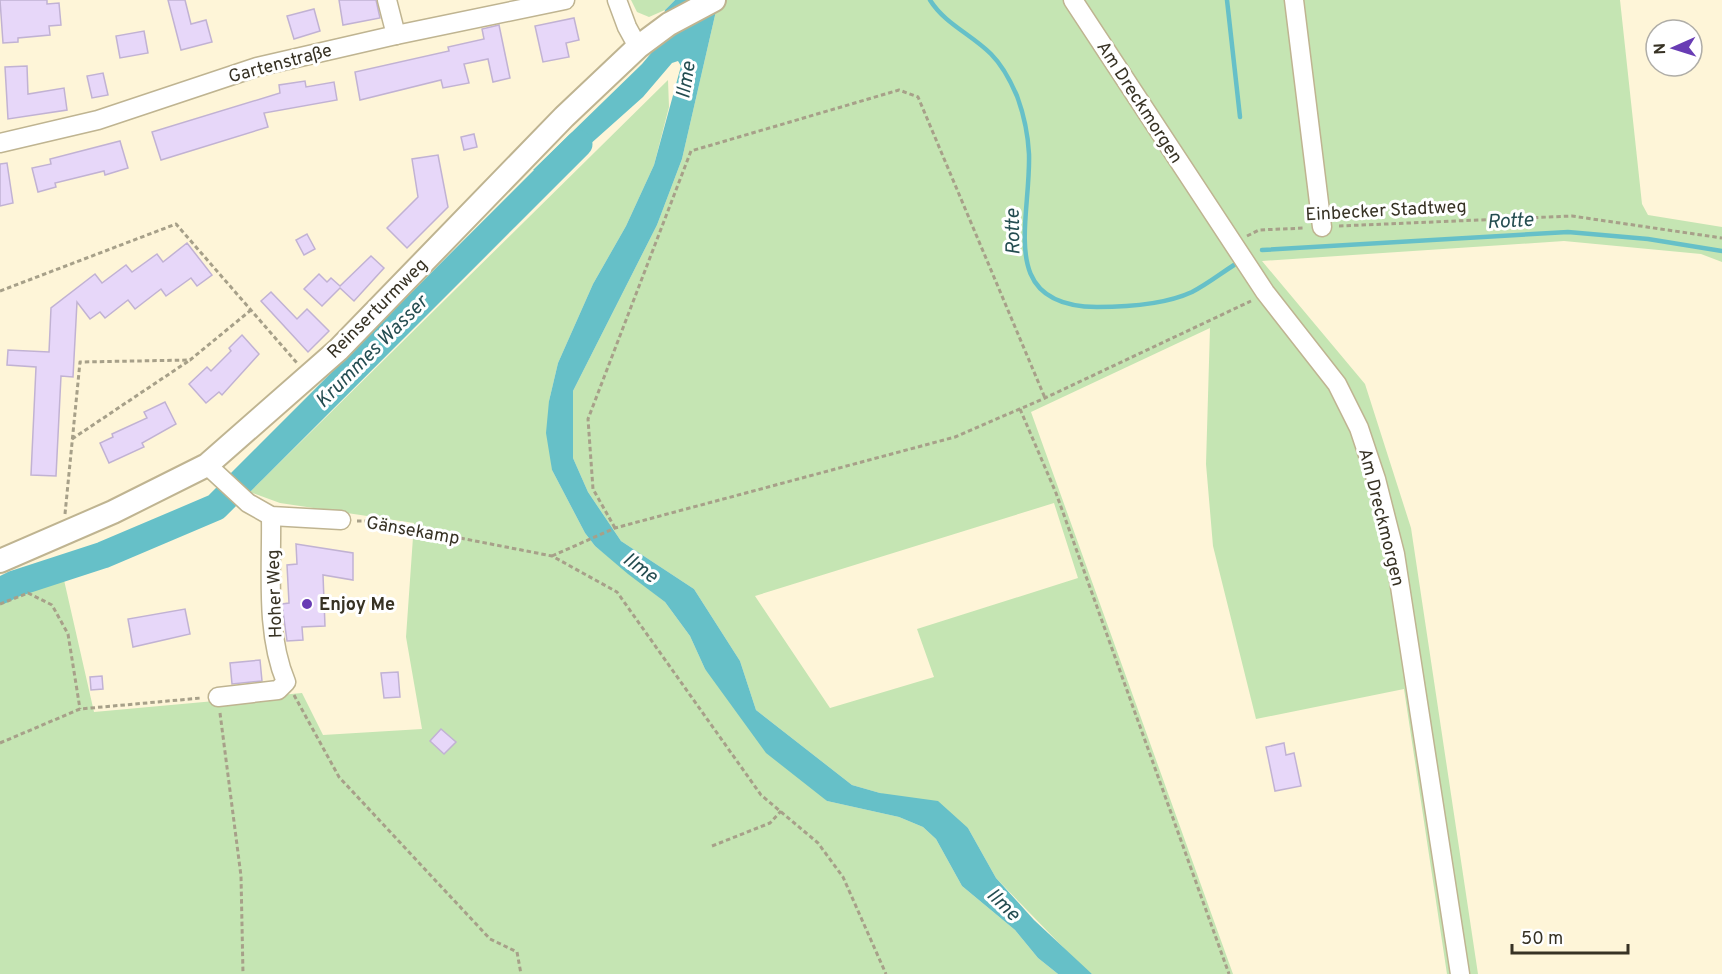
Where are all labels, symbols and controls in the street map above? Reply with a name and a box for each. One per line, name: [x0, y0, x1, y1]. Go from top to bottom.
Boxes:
north arrow: [1644, 18, 1704, 78]
street label: Am Dreckmorgen: [1091, 37, 1187, 168]
street label: Gartenstraße: [226, 40, 335, 89]
text: N: [1651, 42, 1671, 55]
water label: Ilme: [671, 59, 703, 101]
street label: Einbecker Stadtweg: [1305, 196, 1467, 227]
water label: Rotte: [1001, 208, 1027, 255]
water label: Rotte: [1486, 208, 1535, 236]
street label: Reinserturmweg: [323, 254, 433, 364]
water label: Krummes Wasser: [310, 290, 435, 414]
street label: Am Dreckmorgen: [1352, 446, 1409, 589]
street label: Gänsekamp: [364, 512, 461, 551]
water label: Ilme: [617, 547, 663, 590]
street label: Hoher Weg: [262, 549, 289, 639]
place label: Enjoy Me: [319, 594, 395, 617]
marker: Enjoy Me: [300, 597, 314, 611]
water label: Ilme: [980, 883, 1026, 928]
scale bar: [1512, 917, 1628, 955]
text: 50 m: [1521, 928, 1563, 951]

